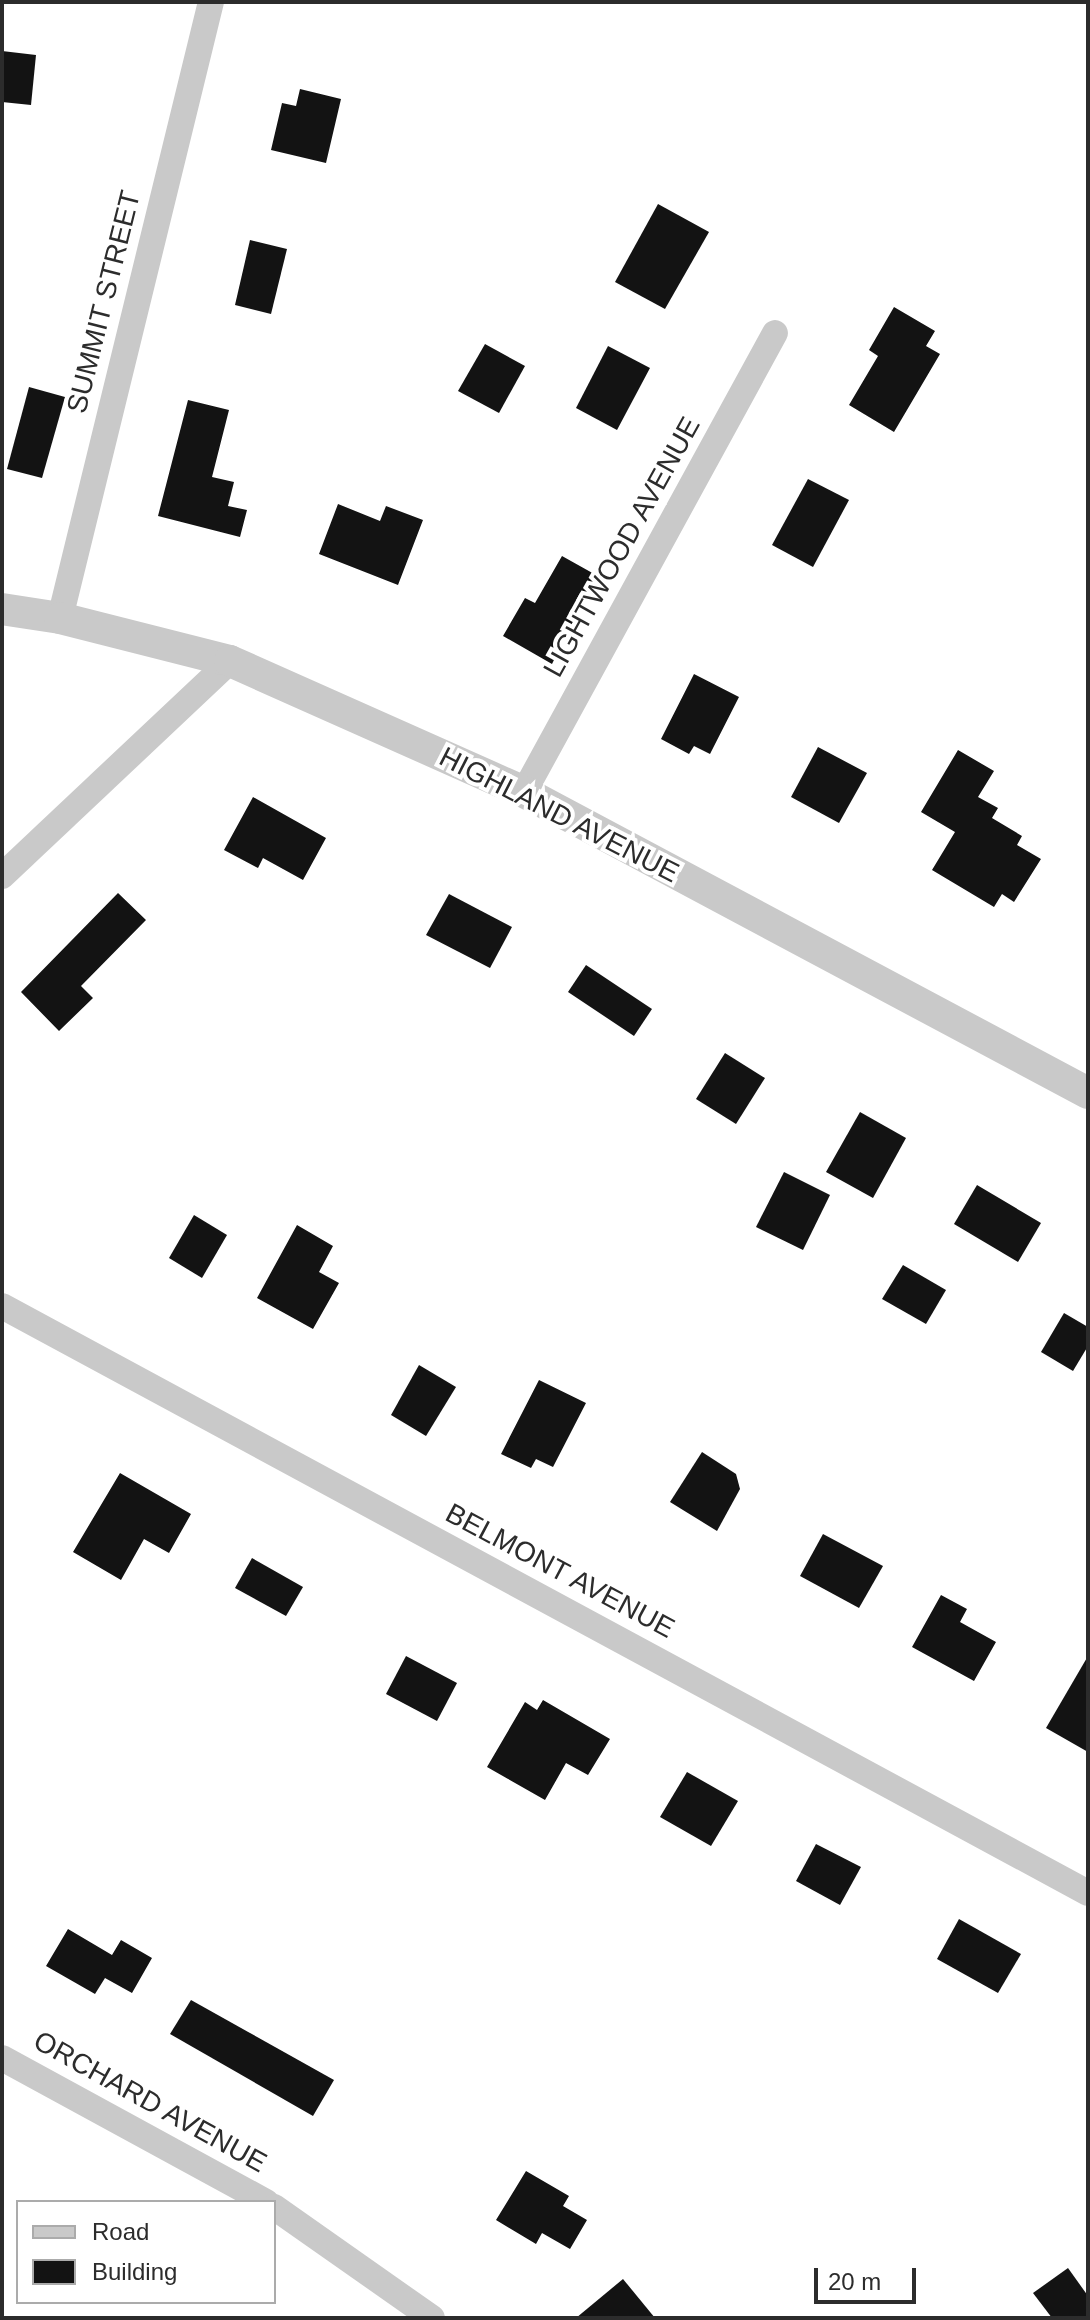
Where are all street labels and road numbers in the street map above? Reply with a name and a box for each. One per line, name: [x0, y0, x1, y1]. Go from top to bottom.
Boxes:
street label: SUMMIT STREET: [60, 187, 148, 417]
street label: LIGHTWOOD AVENUE: [536, 411, 708, 683]
street label: HIGHLAND AVENUE: [433, 740, 685, 890]
street label: BELMONT AVENUE: [439, 1496, 681, 1646]
street label: ORCHARD AVENUE: [27, 2024, 273, 2180]

